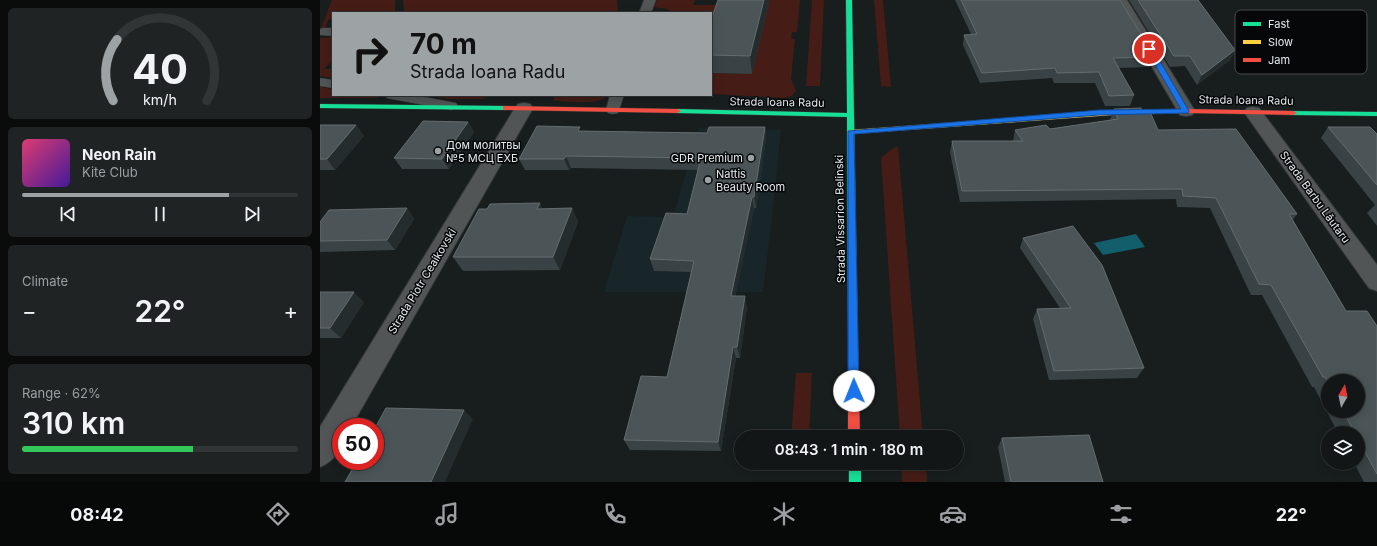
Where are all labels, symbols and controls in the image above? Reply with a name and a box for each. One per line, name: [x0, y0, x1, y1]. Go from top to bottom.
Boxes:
legend: [1235, 10, 1367, 74]
text: Fast: [1268, 17, 1290, 31]
text: 70 m: [410, 27, 477, 61]
icon: right: [344, 28, 396, 80]
pin: [1132, 32, 1166, 66]
text: Slow: [1268, 35, 1293, 49]
icon: arrive: [1138, 38, 1160, 60]
text: 40: [132, 44, 188, 94]
text: Jam: [1268, 53, 1290, 67]
text: Strada Ioana Radu: [410, 61, 566, 82]
text: km/h: [143, 91, 177, 108]
street label: Strada Ioana Radu: [1198, 92, 1294, 108]
street label: Strada Ioana Radu: [729, 94, 825, 110]
place label: Дом молитвы №5 МСЦ ЕХБ: [446, 138, 521, 165]
text: Neon Rain: [82, 145, 156, 164]
marker: Дом молитвы №5 МСЦ ЕХБ: [433, 146, 443, 156]
street label: Strada Barbu Lăutaru: [1277, 148, 1353, 246]
place label: GDR Premium: [671, 151, 743, 165]
marker: GDR Premium: [746, 153, 756, 163]
street label: Strada Vissarion Belinski: [832, 155, 848, 283]
text: Kite Club: [82, 164, 138, 180]
place label: Nattis Beauty Room: [716, 167, 785, 194]
marker: Nattis Beauty Room: [703, 175, 713, 185]
icon: previous: [57, 203, 79, 225]
icon: pause: [149, 203, 171, 225]
icon: next: [241, 203, 263, 225]
street label: Strada Piotr Ceaikovski: [385, 226, 459, 336]
text: Climate: [22, 273, 68, 289]
text: 22°: [134, 293, 186, 329]
text: −: [22, 298, 37, 324]
text: +: [283, 298, 298, 324]
position arrow: [833, 370, 875, 412]
north arrow: [1321, 374, 1365, 418]
map controls: [1321, 374, 1365, 470]
text: Range · 62%: [22, 385, 101, 401]
text: 310 km: [22, 405, 125, 441]
speed limit sign: 50: [332, 418, 384, 470]
button: layers: [1321, 426, 1365, 470]
text: 08:43 · 1 min · 180 m: [775, 440, 923, 459]
icon: directions: [264, 500, 292, 528]
icon: music: [433, 500, 461, 528]
icon: phone: [601, 500, 629, 528]
icon: climate: [770, 500, 798, 528]
icon: car: [939, 500, 967, 528]
icon: filters: [1107, 500, 1135, 528]
text: 08:42: [70, 504, 124, 525]
text: 22°: [1276, 504, 1307, 525]

